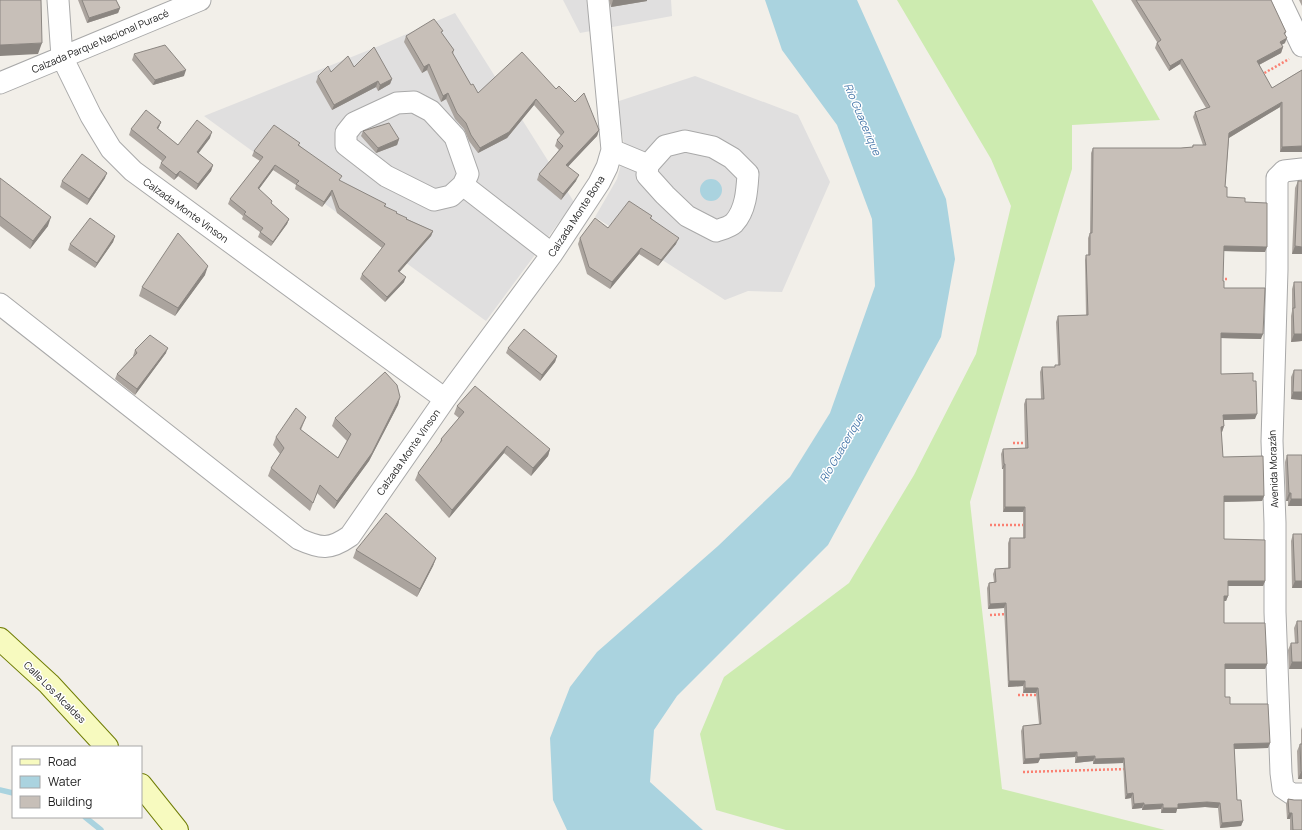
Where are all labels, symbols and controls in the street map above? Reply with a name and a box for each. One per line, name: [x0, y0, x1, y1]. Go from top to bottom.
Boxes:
street label: Calzada Parque Nacional Puracé: [29, 6, 171, 76]
water label: Río Guacerique: [841, 81, 885, 158]
street label: Calzada Monte Bona: [544, 173, 608, 259]
street label: Calzada Monte Vinson: [141, 174, 232, 246]
street label: Calzada Monte Vinson: [373, 406, 443, 498]
water label: Río Guacerique: [815, 410, 867, 485]
street label: Avenida Morazán: [1265, 430, 1281, 508]
street label: Calle Los Alcaldes: [21, 658, 89, 726]
legend: [12, 746, 142, 818]
text: Road: [48, 753, 76, 770]
text: Water: [48, 773, 82, 790]
text: Building: [48, 793, 92, 810]

